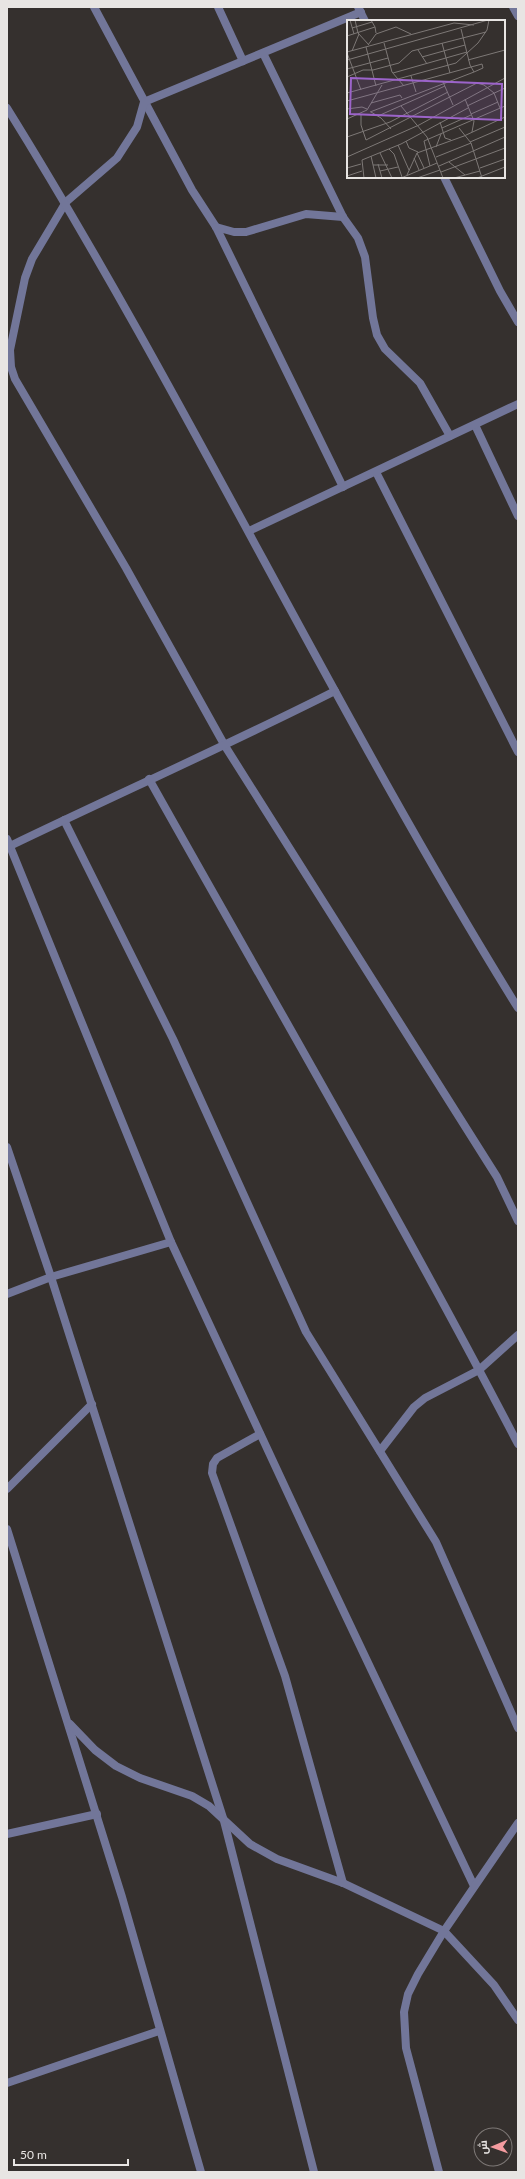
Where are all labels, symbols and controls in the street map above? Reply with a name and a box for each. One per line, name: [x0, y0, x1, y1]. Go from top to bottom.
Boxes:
inset map: [347, 20, 505, 178]
north arrow: [473, 2127, 513, 2167]
text: ش: [476, 2140, 490, 2155]
scale bar: [14, 2141, 128, 2167]
text: 50 m: [20, 2147, 47, 2162]

